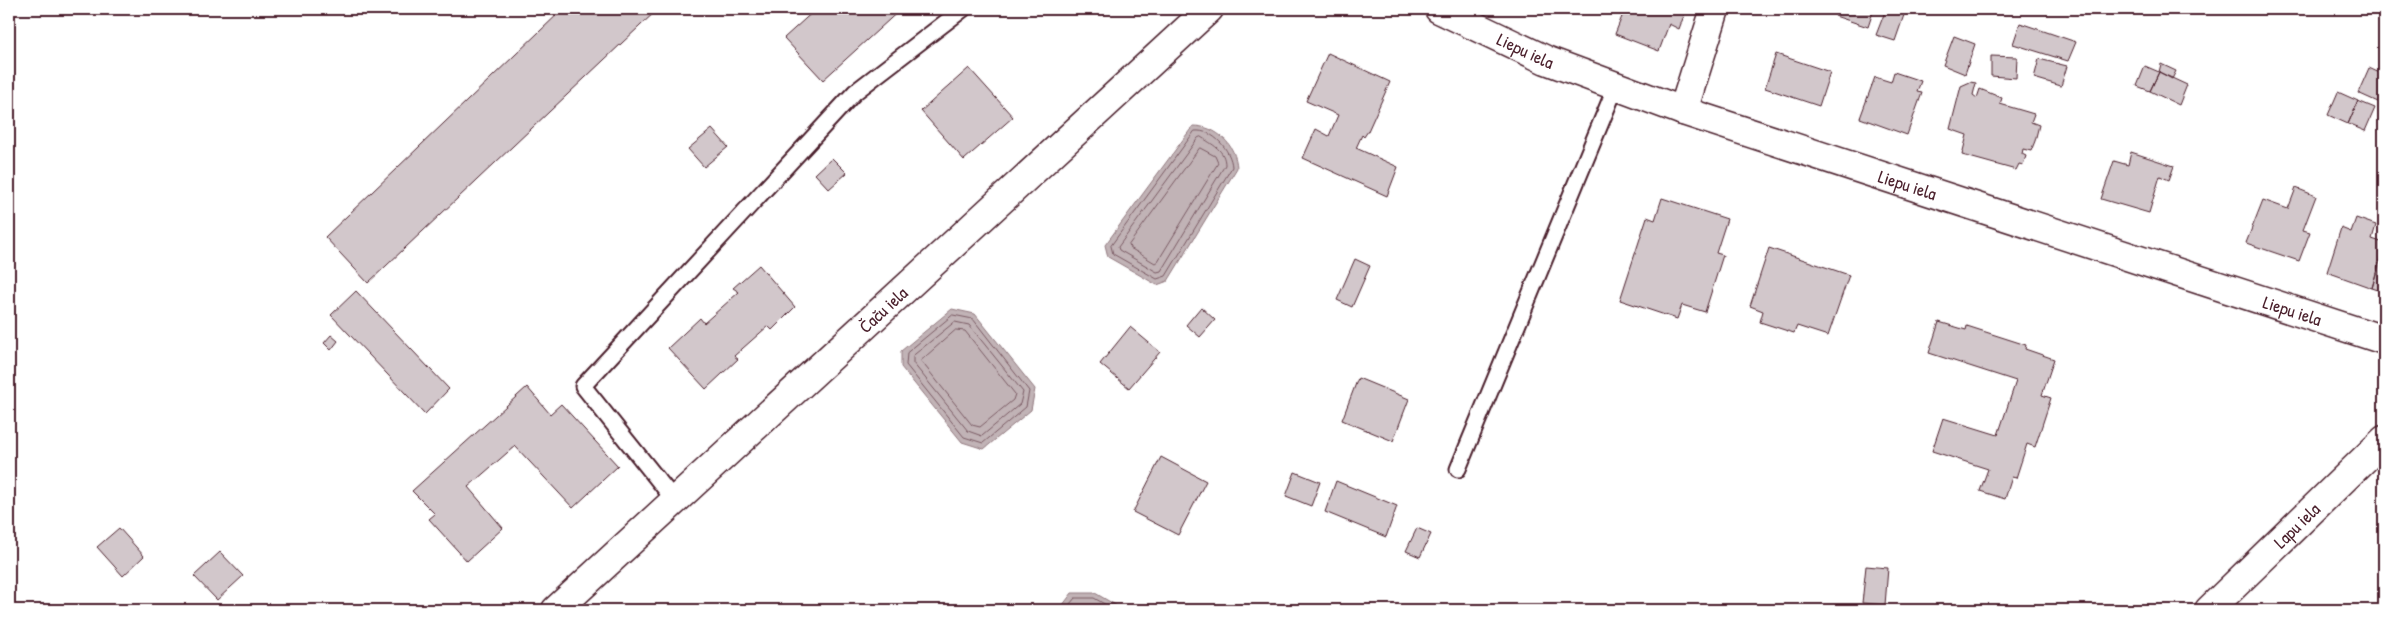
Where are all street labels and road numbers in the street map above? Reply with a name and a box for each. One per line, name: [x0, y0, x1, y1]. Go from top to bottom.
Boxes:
street label: Liepu iela: [1493, 26, 1557, 74]
street label: Liepu iela: [1875, 163, 1940, 206]
street label: Čaču iela: [853, 280, 913, 338]
street label: Liepu iela: [2260, 289, 2325, 331]
street label: Lapu iela: [2268, 497, 2325, 553]

